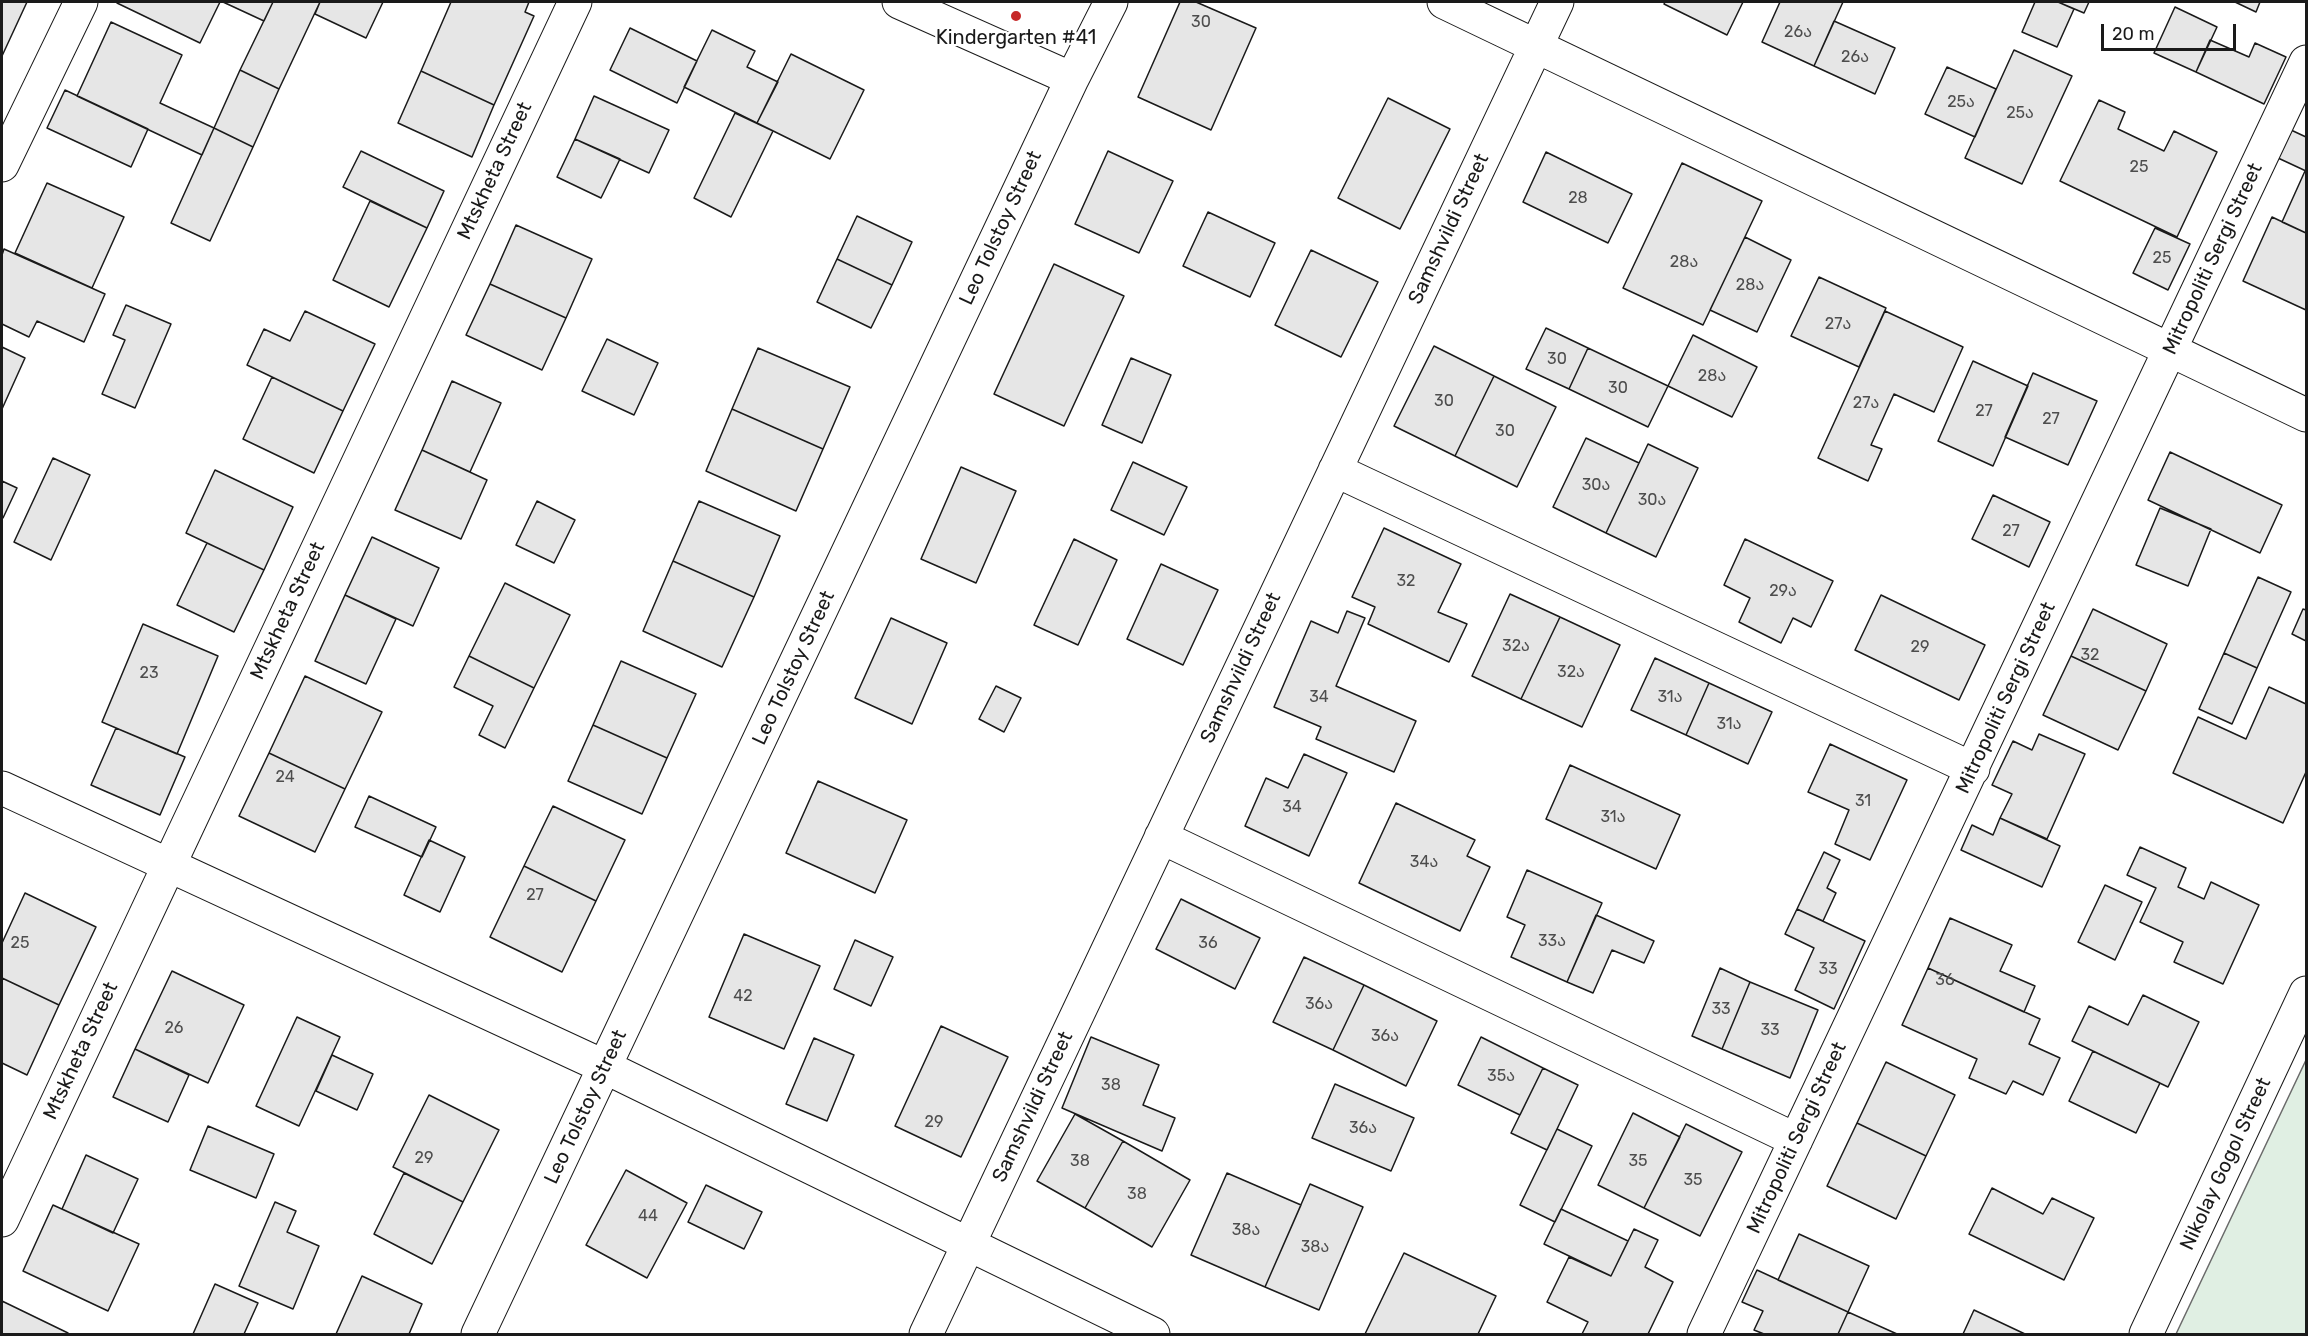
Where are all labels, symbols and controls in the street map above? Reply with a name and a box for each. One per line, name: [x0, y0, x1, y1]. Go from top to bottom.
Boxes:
marker: Kindergarten #41: [1009, 9, 1023, 23]
house number: 30: [1191, 12, 1211, 32]
scale bar: [2104, 12, 2239, 50]
house number: 26ა: [1784, 22, 1812, 42]
text: 20 m: [2112, 23, 2154, 45]
place label: Kindergarten #41: [936, 26, 1096, 50]
house number: 26ა: [1841, 47, 1869, 67]
house number: 25ა: [1947, 92, 1975, 112]
street label: Mtskheta Street: [453, 98, 537, 244]
house number: 25ა: [2006, 103, 2034, 123]
street label: Leo Tolstoy Street: [955, 147, 1047, 309]
street label: Samshvildi Street: [1404, 150, 1494, 308]
house number: 25: [2130, 157, 2148, 177]
street label: Mitropoliti Sergi Street: [2158, 159, 2268, 359]
house number: 28: [1568, 188, 1588, 208]
house number: 25: [2153, 248, 2171, 268]
house number: 28ა: [1670, 252, 1698, 272]
house number: 28ა: [1736, 275, 1764, 295]
house number: 27ა: [1825, 314, 1851, 334]
house number: 30: [1547, 349, 1567, 369]
house number: 28ა: [1698, 366, 1726, 386]
house number: 30: [1608, 378, 1628, 398]
house number: 30: [1434, 391, 1454, 411]
house number: 27ა: [1853, 393, 1879, 413]
house number: 27: [1975, 401, 1993, 421]
house number: 27: [2042, 409, 2060, 429]
house number: 30: [1495, 421, 1515, 441]
house number: 30ა: [1582, 475, 1610, 495]
house number: 30ა: [1638, 490, 1666, 510]
house number: 27: [2002, 521, 2020, 541]
street label: Mtskheta Street: [246, 538, 330, 684]
house number: 32: [1396, 571, 1416, 591]
house number: 29ა: [1769, 581, 1797, 601]
street label: Leo Tolstoy Street: [748, 587, 840, 749]
street label: Samshvildi Street: [1196, 589, 1286, 747]
street label: Mitropoliti Sergi Street: [1951, 598, 2061, 798]
house number: 32ა: [1502, 636, 1530, 656]
house number: 29: [1911, 637, 1929, 657]
house number: 32: [2080, 645, 2100, 665]
house number: 32ა: [1557, 662, 1585, 682]
house number: 23: [139, 663, 159, 683]
house number: 34: [1309, 687, 1329, 707]
house number: 31ა: [1658, 687, 1682, 707]
house number: 31ა: [1717, 714, 1741, 734]
house number: 24: [275, 767, 295, 787]
house number: 31: [1855, 791, 1871, 811]
house number: 34: [1282, 797, 1302, 817]
house number: 31ა: [1601, 807, 1625, 827]
house number: 34ა: [1410, 852, 1438, 872]
house number: 27: [526, 885, 544, 905]
house number: 33ა: [1538, 931, 1566, 951]
house number: 25: [11, 933, 29, 953]
house number: 36: [1198, 933, 1218, 953]
house number: 33: [1818, 959, 1838, 979]
house number: 36: [1935, 970, 1955, 990]
street label: Mtskheta Street: [39, 978, 123, 1124]
house number: 42: [733, 986, 753, 1006]
house number: 36ა: [1305, 994, 1333, 1014]
house number: 33: [1711, 999, 1731, 1019]
house number: 26: [164, 1018, 184, 1038]
house number: 33: [1760, 1020, 1780, 1040]
street label: Leo Tolstoy Street: [540, 1026, 632, 1188]
house number: 36ა: [1371, 1026, 1399, 1046]
street label: Samshvildi Street: [988, 1028, 1078, 1186]
street label: Mitropoliti Sergi Street: [1742, 1038, 1852, 1238]
house number: 35ა: [1487, 1066, 1515, 1086]
street label: Nikolay Gogol Street: [2175, 1074, 2277, 1254]
house number: 38: [1101, 1075, 1121, 1095]
house number: 29: [925, 1112, 943, 1132]
house number: 36ა: [1349, 1118, 1377, 1138]
house number: 29: [415, 1148, 433, 1168]
house number: 38: [1070, 1151, 1090, 1171]
house number: 35: [1628, 1151, 1648, 1171]
house number: 35: [1683, 1170, 1703, 1190]
house number: 38: [1127, 1184, 1147, 1204]
house number: 44: [638, 1206, 658, 1226]
house number: 38ა: [1232, 1220, 1260, 1240]
house number: 38ა: [1301, 1237, 1329, 1257]

